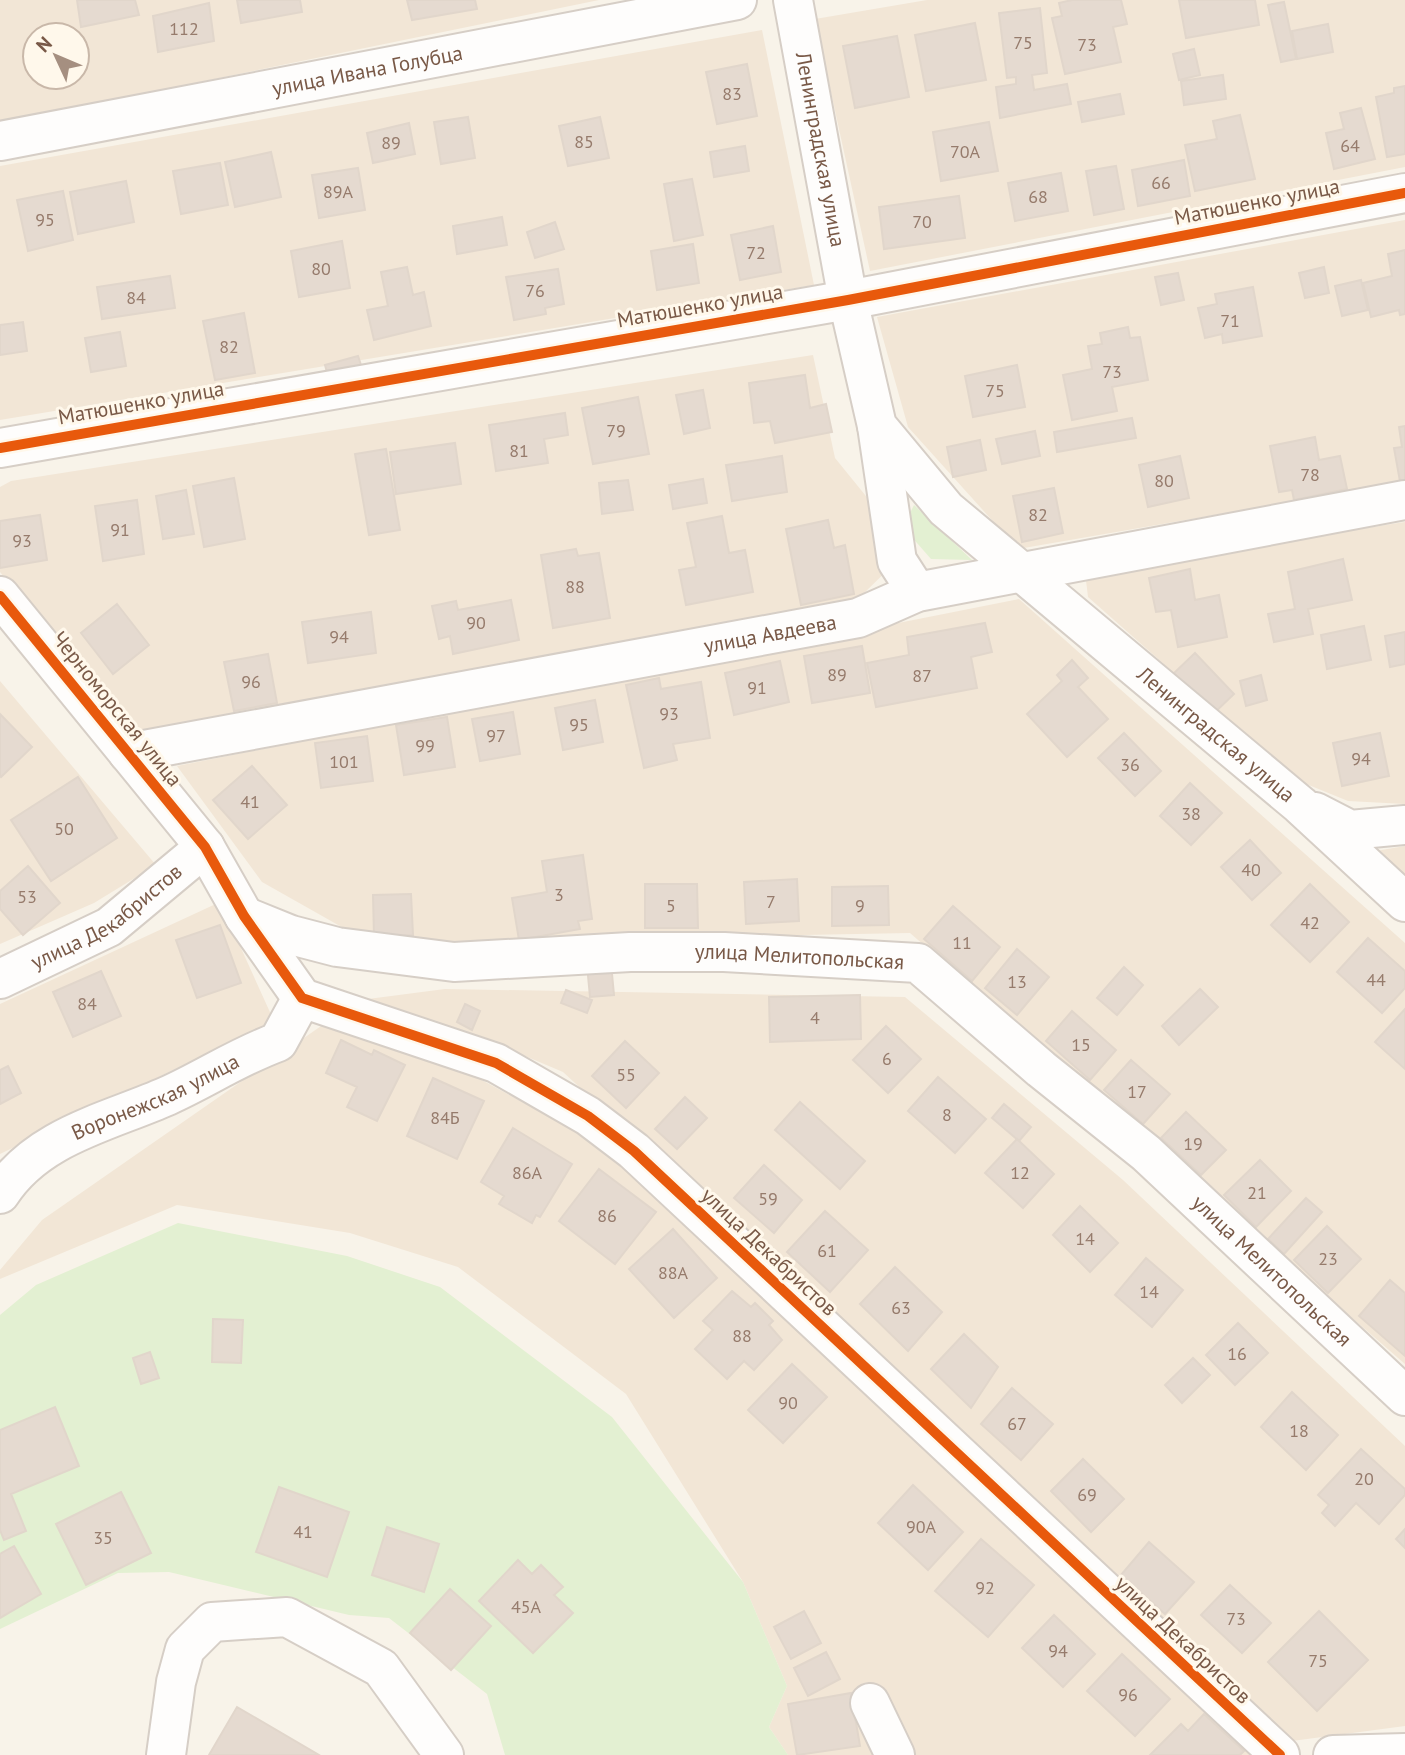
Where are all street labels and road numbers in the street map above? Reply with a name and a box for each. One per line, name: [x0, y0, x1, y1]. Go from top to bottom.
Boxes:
street label: улица Ивана Голубца: [270, 39, 465, 102]
street label: Ленинградская улица: [790, 49, 852, 249]
street label: Матюшенко улица: [1172, 172, 1342, 231]
street label: Матюшенко улица: [615, 278, 785, 333]
street label: Матюшенко улица: [56, 375, 226, 430]
street label: улица Авдеева: [701, 608, 839, 659]
street label: Черноморская улица: [46, 625, 188, 792]
street label: Ленинградская улица: [1131, 660, 1301, 808]
street label: улица Декабристов: [26, 858, 188, 975]
street label: улица Мелитопольская: [695, 938, 905, 975]
street label: Воронежская улица: [67, 1047, 243, 1146]
street label: улица Декабристов: [696, 1182, 843, 1322]
street label: улица Мелитопольская: [1186, 1189, 1358, 1352]
street label: улица Декабристов: [1110, 1570, 1257, 1710]

